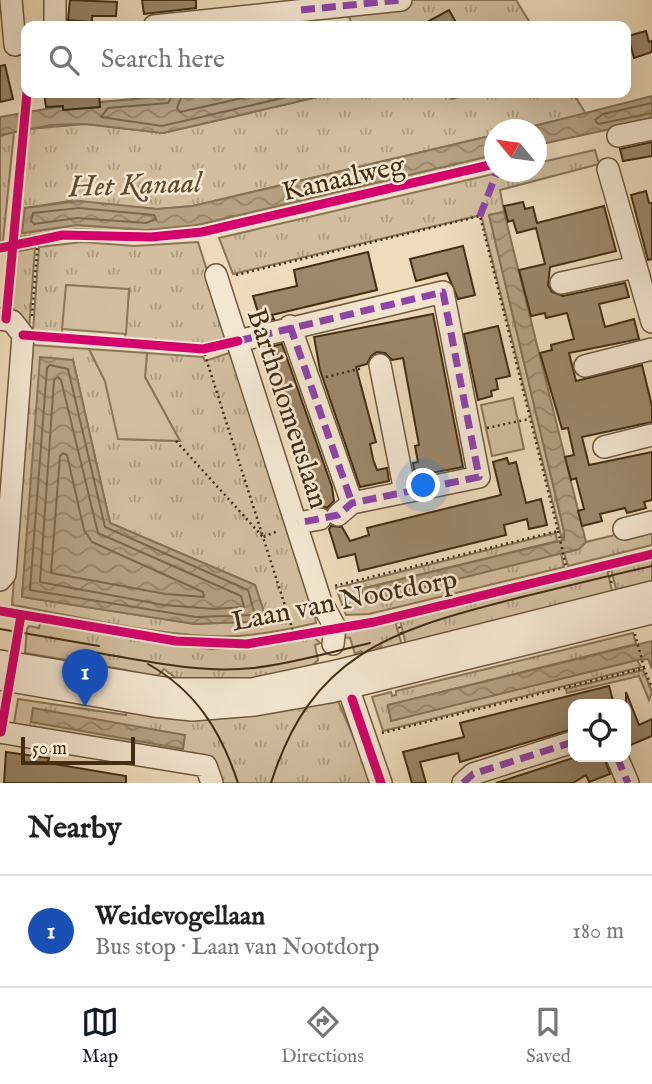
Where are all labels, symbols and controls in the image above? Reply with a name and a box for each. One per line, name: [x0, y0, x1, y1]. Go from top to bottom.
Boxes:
search box: [21, 21, 631, 98]
icon: search: [45, 41, 83, 79]
text: Search here: [101, 43, 225, 76]
north arrow: [484, 119, 547, 182]
street label: Kanaalweg: [279, 148, 409, 211]
water label: Het Kanaal: [67, 165, 205, 207]
street label: Bartholomeuslaan: [238, 304, 335, 513]
your location: [406, 468, 440, 502]
street label: Laan van Nootdorp: [229, 562, 460, 641]
pin: 1: [62, 649, 108, 707]
map controls: [568, 699, 631, 762]
button: locate: [568, 699, 631, 762]
scale bar: [21, 734, 135, 766]
text: 50 m: [32, 737, 67, 761]
text: Nearby: [28, 810, 121, 848]
text: Weidevogellaan: [95, 900, 265, 933]
text: 1: [47, 917, 55, 946]
text: 180 m: [572, 917, 624, 946]
text: Bus stop · Laan van Nootdorp: [95, 933, 379, 962]
tab: Map: [81, 1003, 119, 1069]
tab: Directions: [281, 1003, 364, 1069]
tab: Saved: [526, 1003, 571, 1069]

